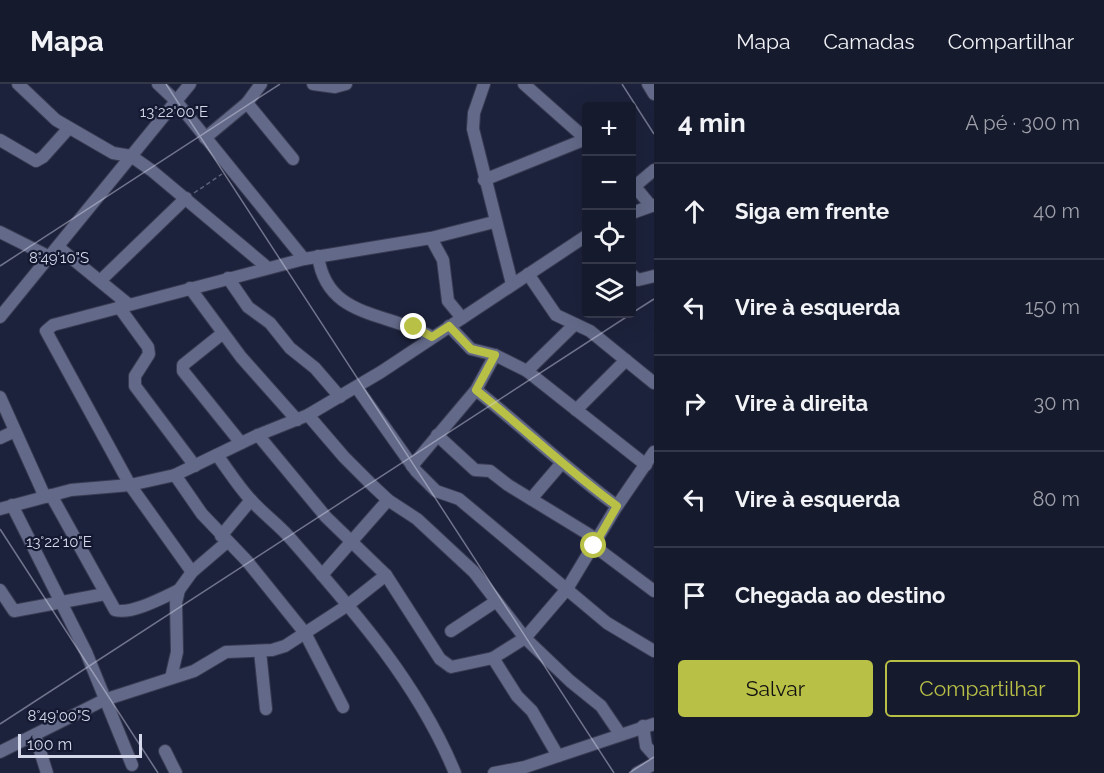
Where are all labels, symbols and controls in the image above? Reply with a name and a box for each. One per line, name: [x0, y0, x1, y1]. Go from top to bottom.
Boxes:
text: Mapa: [30, 25, 104, 58]
text: Mapa: [736, 29, 790, 54]
text: Camadas: [823, 29, 915, 54]
text: Compartilhar: [948, 29, 1074, 54]
map controls: [582, 102, 636, 318]
button: +: [582, 102, 636, 156]
text: 13°22'00"E: [140, 103, 208, 121]
text: 4 min: [678, 108, 746, 138]
text: A pé · 300 m: [965, 111, 1080, 135]
button: −: [582, 156, 636, 210]
icon: ahead: [678, 195, 711, 228]
text: Siga em frente: [735, 198, 889, 224]
text: 40 m: [1033, 199, 1080, 223]
button: locate: [582, 210, 636, 264]
text: 8°49'10"S: [29, 249, 89, 267]
button: layers: [582, 264, 636, 318]
icon: left: [678, 291, 711, 324]
text: Vire à esquerda: [735, 294, 900, 320]
text: 150 m: [1025, 295, 1080, 319]
route end: [400, 313, 426, 339]
icon: right: [678, 387, 711, 420]
text: Vire à direita: [735, 390, 868, 416]
text: 30 m: [1034, 391, 1080, 415]
icon: left: [678, 483, 711, 516]
text: Vire à esquerda: [735, 486, 900, 512]
text: 80 m: [1032, 487, 1080, 511]
route start: [580, 532, 606, 558]
text: 13°22'10"E: [26, 533, 92, 551]
icon: arrive: [678, 579, 711, 612]
text: Chegada ao destino: [735, 582, 945, 608]
button: Salvar: [678, 660, 873, 717]
button: Compartilhar: [885, 660, 1080, 717]
text: 8°49'00"S: [28, 707, 90, 725]
scale bar: [18, 731, 142, 758]
text: 100 m: [27, 735, 72, 754]

